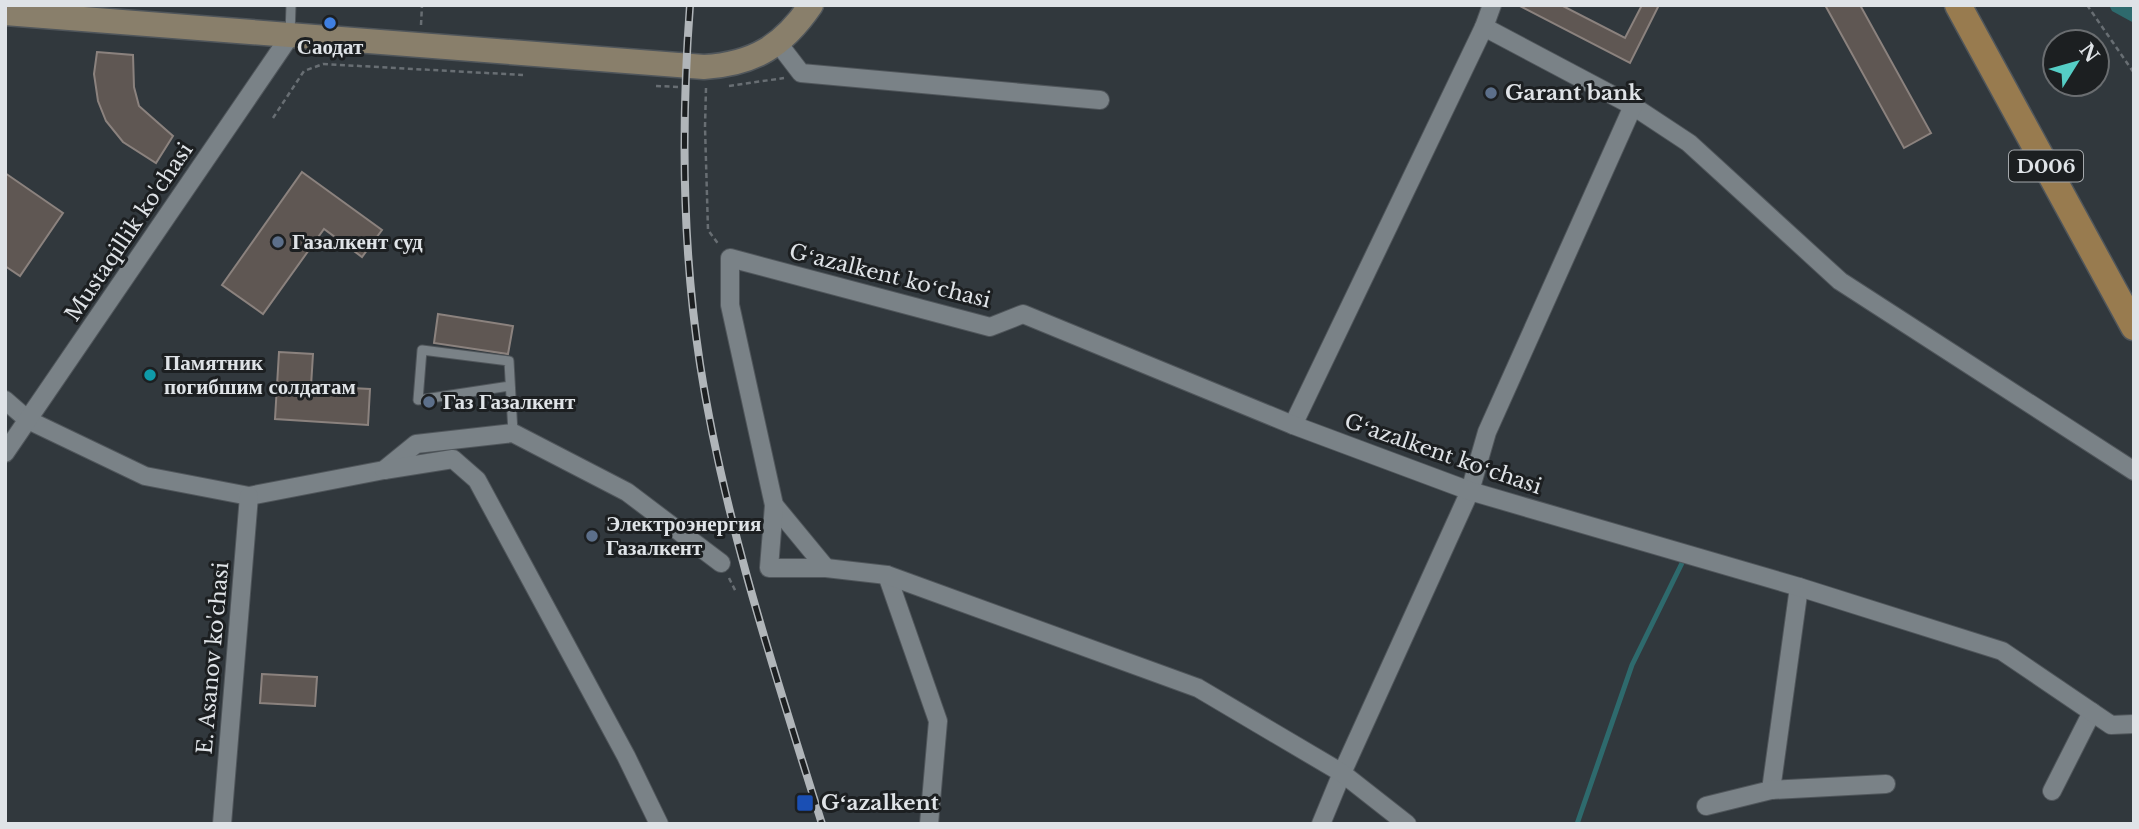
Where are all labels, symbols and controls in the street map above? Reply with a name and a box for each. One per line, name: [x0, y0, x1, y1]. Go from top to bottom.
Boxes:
marker: Саодат: [322, 15, 338, 31]
north arrow: [2041, 28, 2111, 98]
place label: Саодат: [297, 34, 364, 60]
text: N: [2075, 39, 2104, 67]
place label: Garant bank: [1505, 80, 1643, 106]
marker: Garant bank: [1483, 85, 1499, 101]
street label: Mustaqillik ko'chasi: [60, 138, 198, 326]
road number: D006: [2009, 150, 2083, 182]
place label: Газалкент суд: [292, 229, 423, 255]
marker: Газалкент суд: [270, 234, 286, 250]
street label: Gʻazalkent koʻchasi: [787, 238, 993, 314]
place label: Памятник погибшим солдатам: [164, 350, 356, 400]
marker: Памятник погибшим солдатам: [142, 367, 158, 383]
place label: Газ Газалкент: [443, 389, 576, 415]
marker: Газ Газалкент: [421, 394, 437, 410]
street label: Gʻazalkent koʻchasi: [1341, 408, 1545, 500]
place label: Электроэнергия Газалкент: [606, 511, 761, 561]
marker: Электроэнергия Газалкент: [584, 528, 600, 544]
street label: E. Asanov ko'chasi: [192, 561, 234, 755]
place label: Gʻazalkent: [821, 790, 939, 816]
marker: Gʻazalkent: [795, 793, 815, 813]

